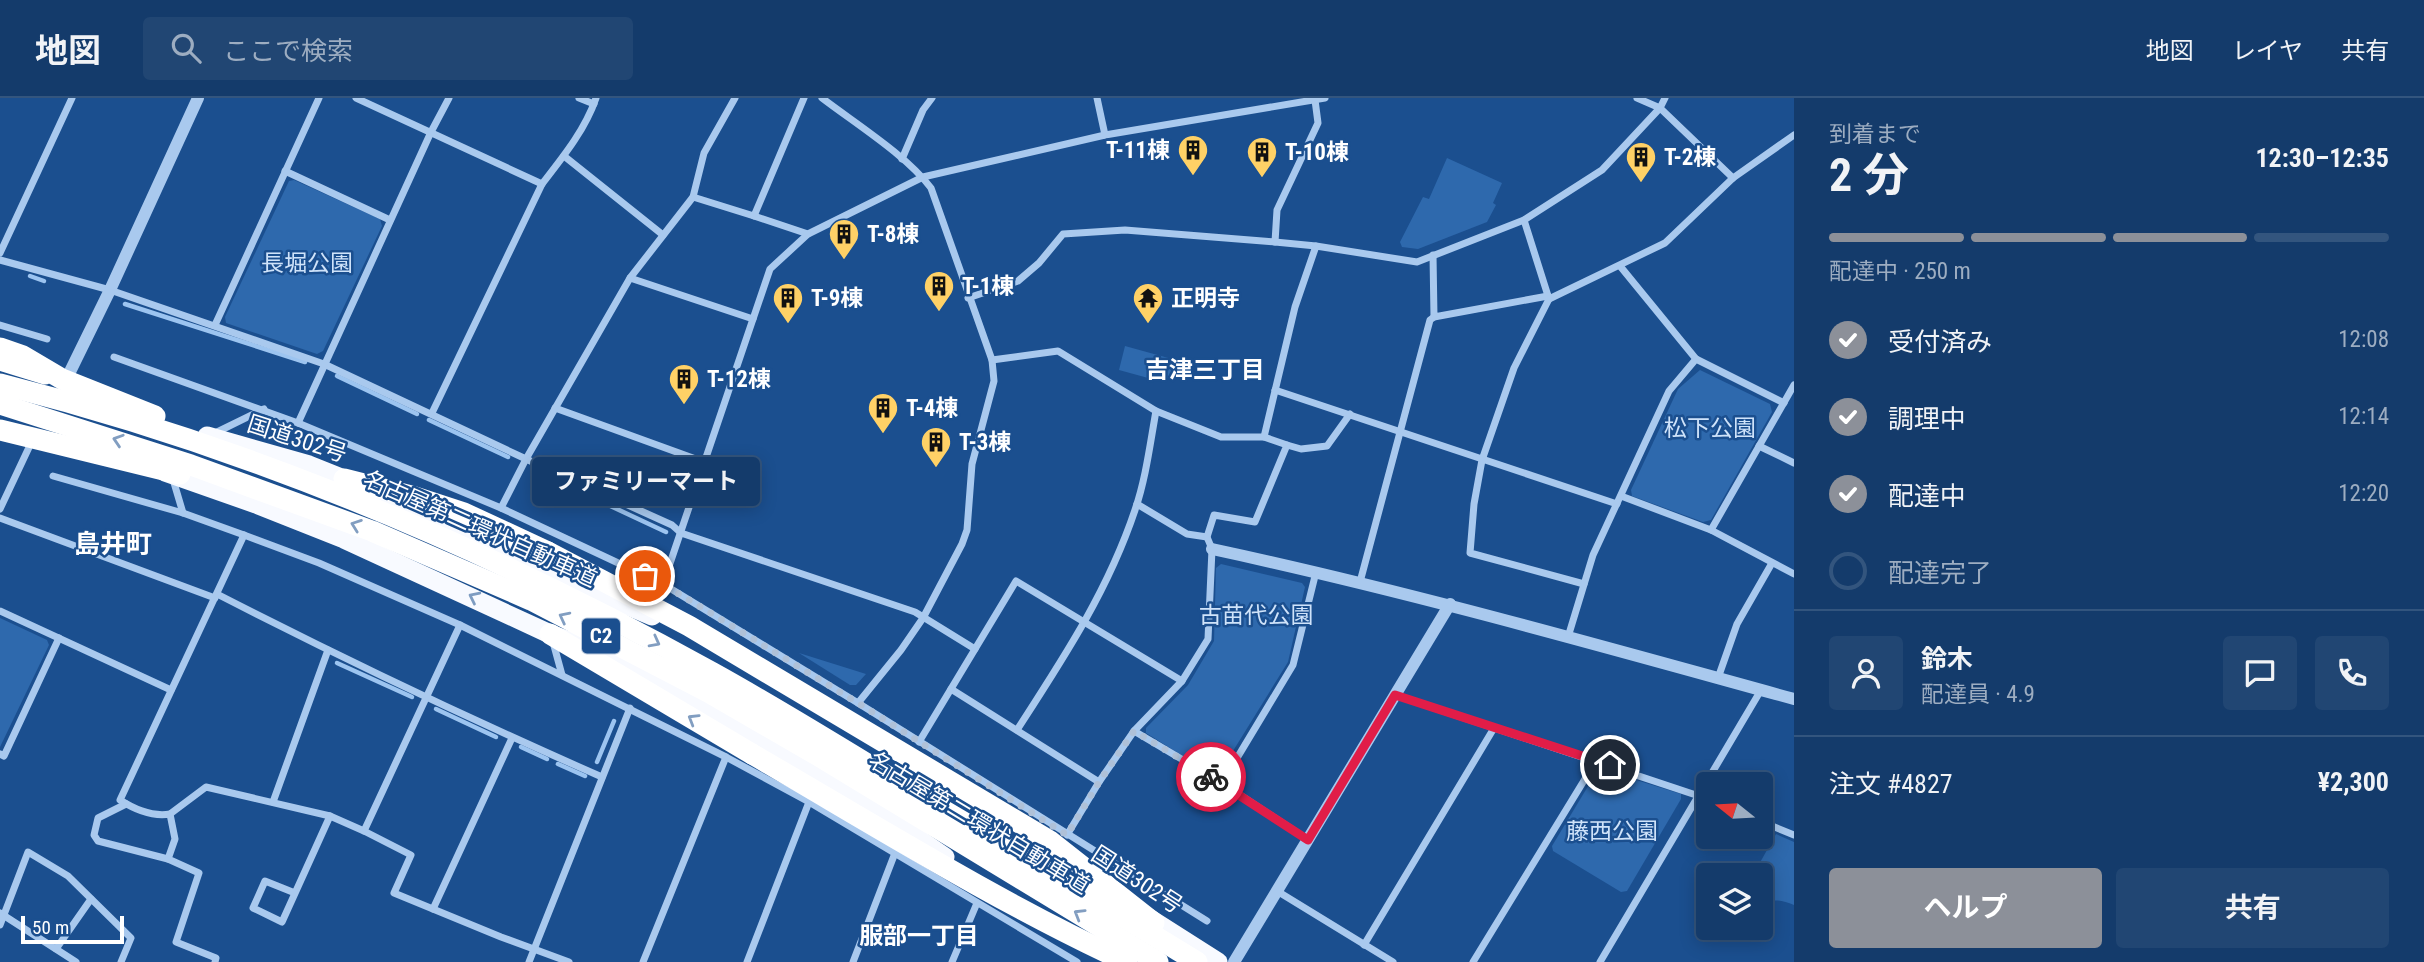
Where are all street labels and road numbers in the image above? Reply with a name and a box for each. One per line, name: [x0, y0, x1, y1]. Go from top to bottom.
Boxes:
street label: 国道302号: [244, 410, 350, 468]
street label: 名古屋第二環状自動車道: [359, 465, 601, 593]
road number: C2: [582, 618, 620, 654]
street label: 名古屋第二環状自動車道: [864, 746, 1094, 900]
street label: 国道302号: [1086, 841, 1188, 919]

